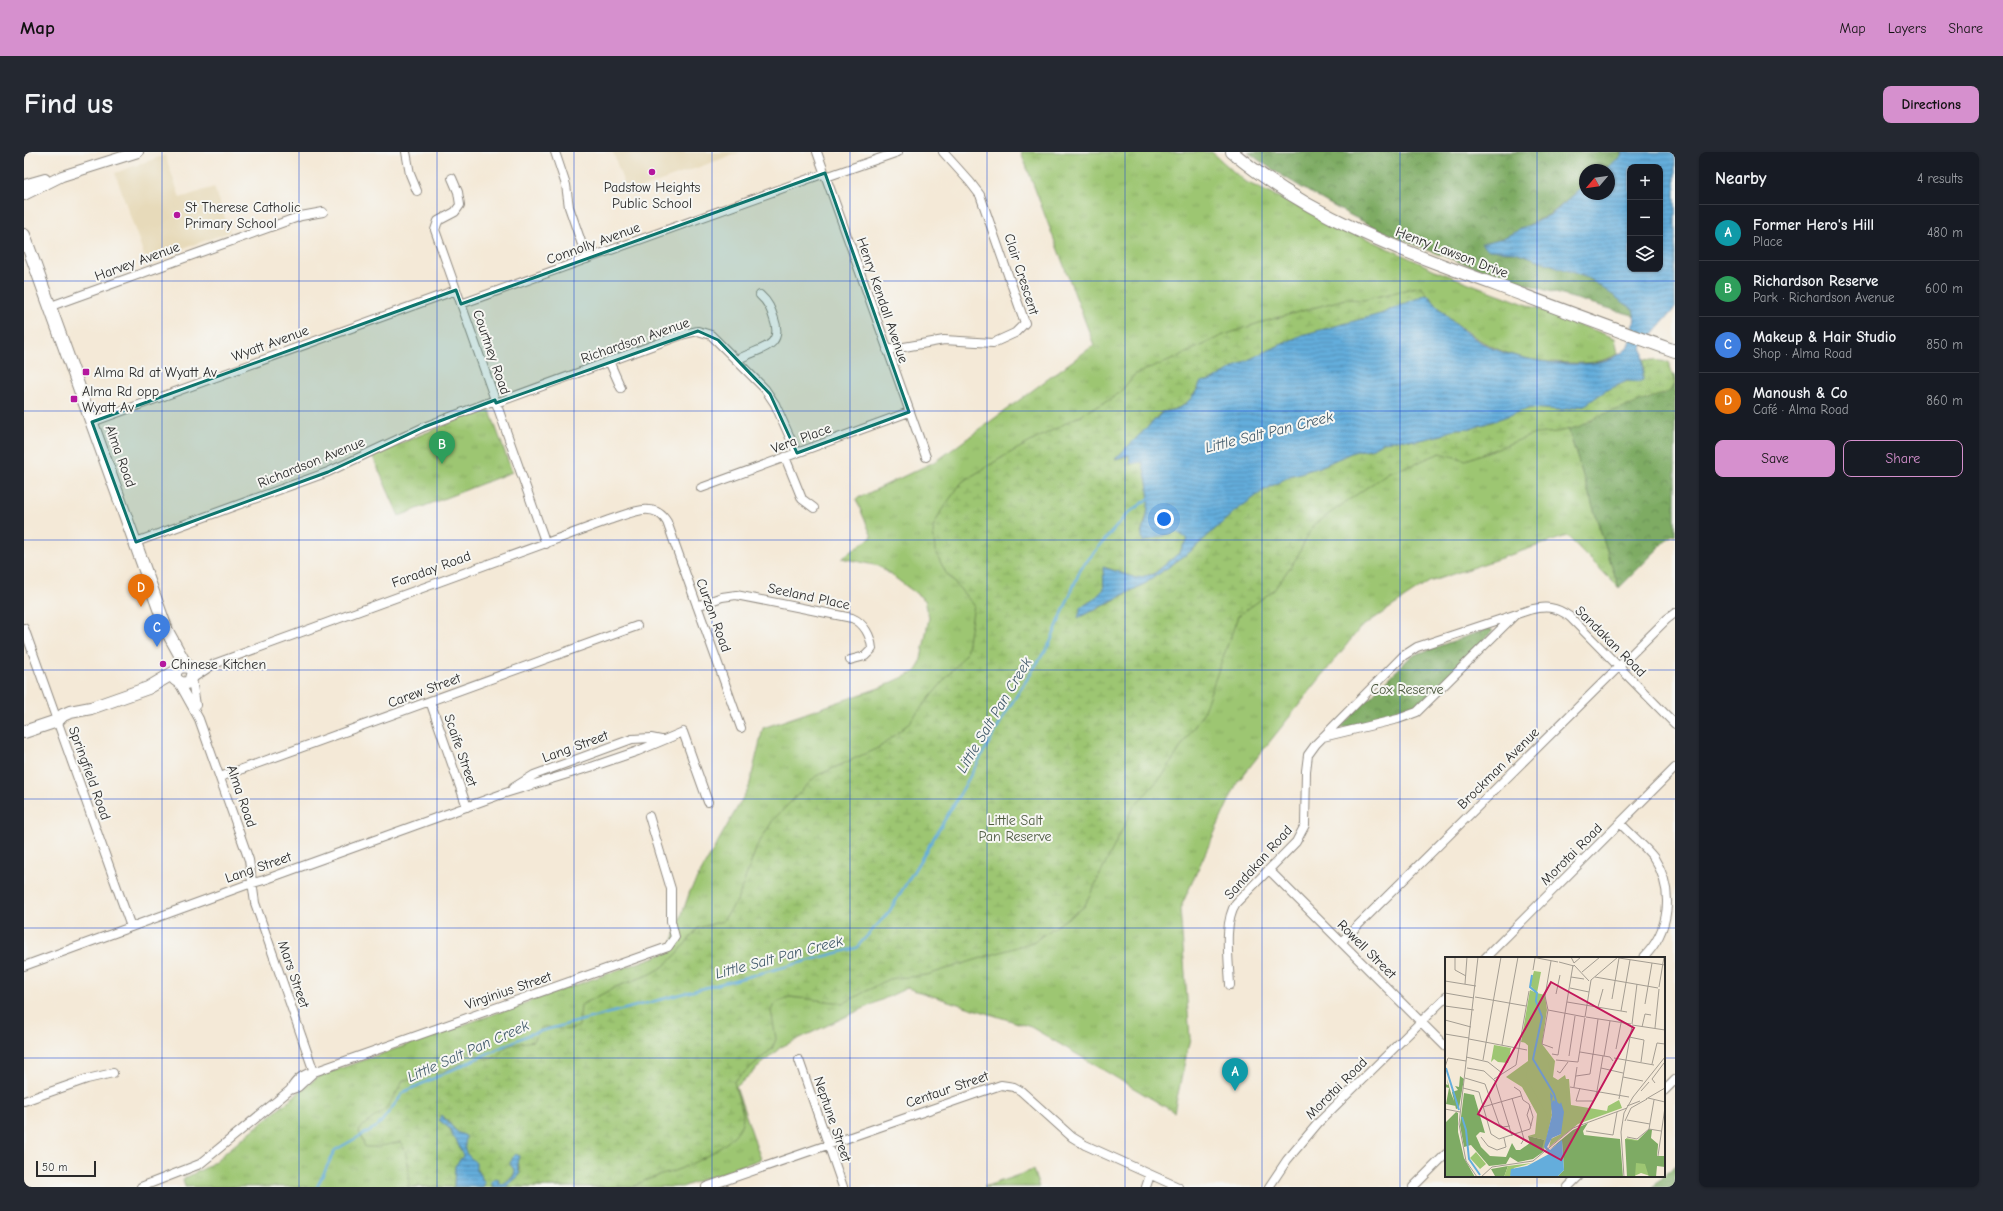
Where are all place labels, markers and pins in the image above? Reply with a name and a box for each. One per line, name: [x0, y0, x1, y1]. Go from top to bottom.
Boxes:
marker: Padstow Heights Public School: [647, 167, 657, 177]
place label: Padstow Heights Public School: [604, 179, 701, 212]
place label: St Therese Catholic Primary School: [185, 199, 301, 232]
marker: St Therese Catholic Primary School: [172, 210, 182, 220]
place label: Alma Rd at Wyatt Av: [94, 364, 217, 381]
marker: Alma Rd at Wyatt Av: [81, 367, 91, 377]
place label: Alma Rd opp Wyatt Av: [82, 383, 159, 416]
marker: Alma Rd opp Wyatt Av: [69, 394, 79, 404]
pin: B: [429, 431, 455, 464]
pin: D: [128, 574, 154, 607]
pin: C: [144, 614, 170, 647]
place label: Chinese Kitchen: [171, 656, 266, 673]
marker: Chinese Kitchen: [158, 659, 168, 669]
pin: A: [1222, 1058, 1248, 1091]

